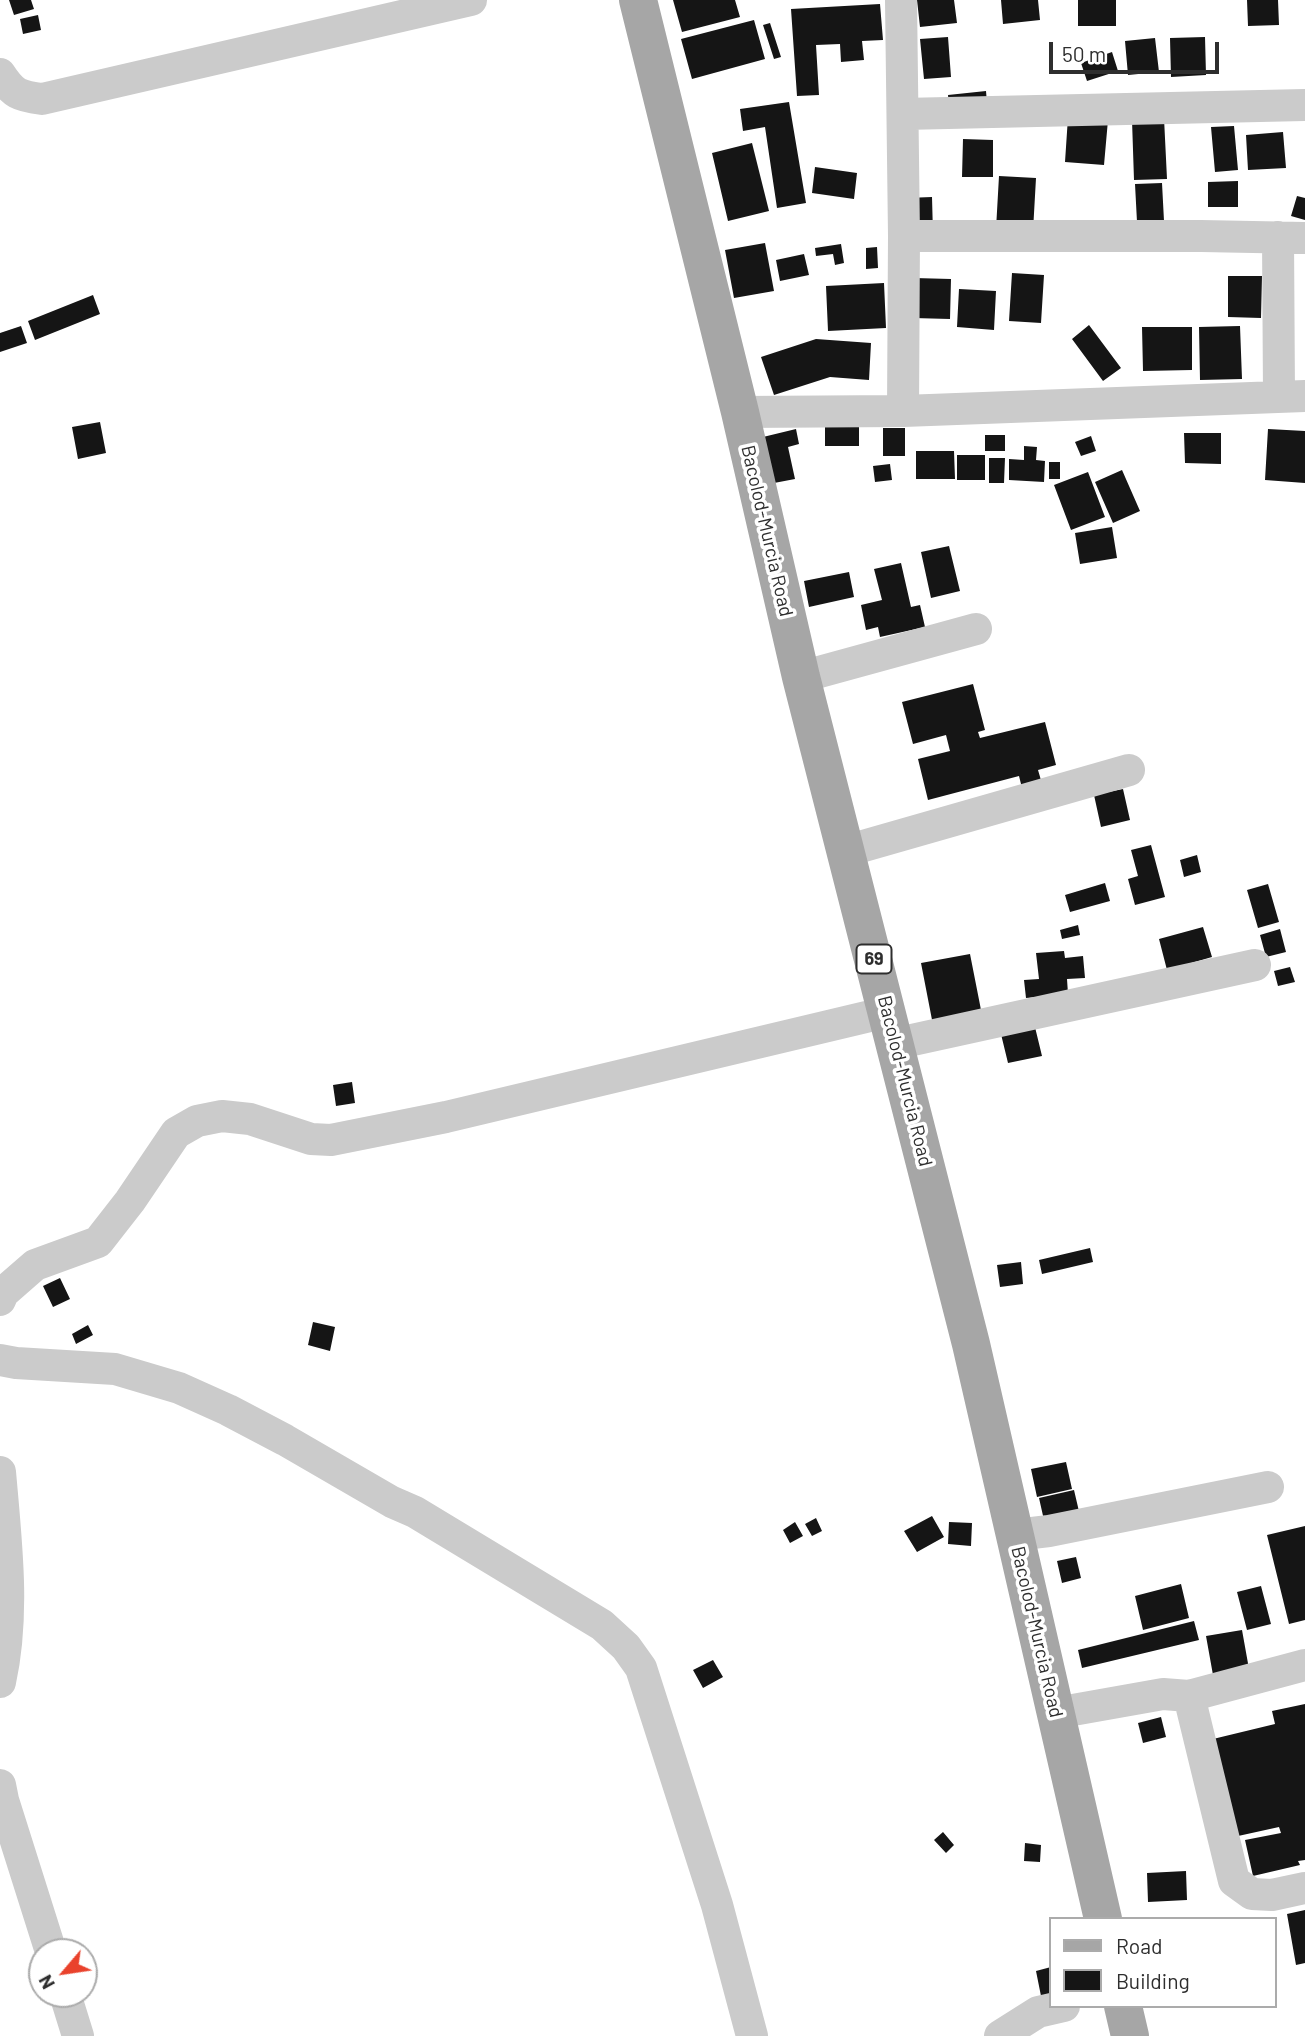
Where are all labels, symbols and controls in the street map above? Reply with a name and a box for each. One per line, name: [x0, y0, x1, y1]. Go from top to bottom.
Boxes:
scale bar: [1053, 28, 1223, 72]
text: 50 m: [1062, 41, 1106, 66]
street label: Bacolod-Murcia Road: [736, 443, 798, 619]
road number: 69: [856, 944, 892, 974]
street label: Bacolod-Murcia Road: [873, 993, 937, 1169]
street label: Bacolod-Murcia Road: [1006, 1544, 1068, 1720]
legend: [1050, 1917, 1277, 2008]
text: Road: [1116, 1933, 1162, 1958]
north arrow: [28, 1938, 98, 2008]
text: Building: [1116, 1968, 1190, 1993]
text: N: [33, 1971, 59, 1994]

